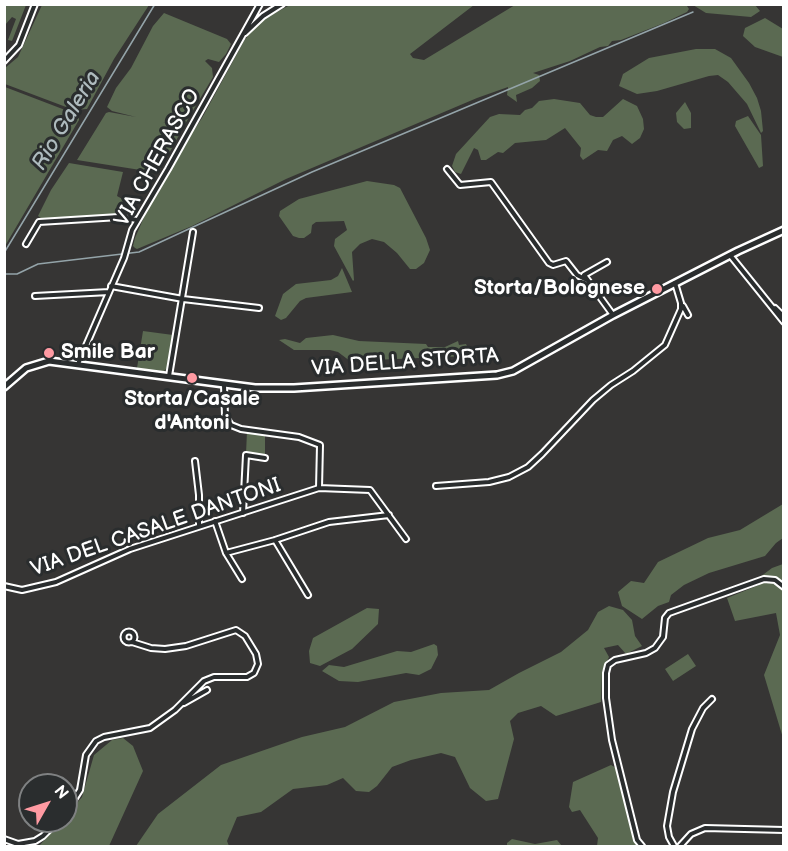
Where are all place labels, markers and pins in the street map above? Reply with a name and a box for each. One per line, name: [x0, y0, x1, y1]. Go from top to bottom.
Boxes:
place label: Storta/Bolognese: [474, 276, 645, 302]
marker: Storta/Bolognese: [650, 282, 664, 296]
place label: Smile Bar: [61, 340, 155, 366]
marker: Smile Bar: [42, 346, 56, 360]
marker: Storta/Casale d'Antoni: [185, 371, 199, 385]
place label: Storta/Casale d'Antoni: [124, 387, 260, 437]

